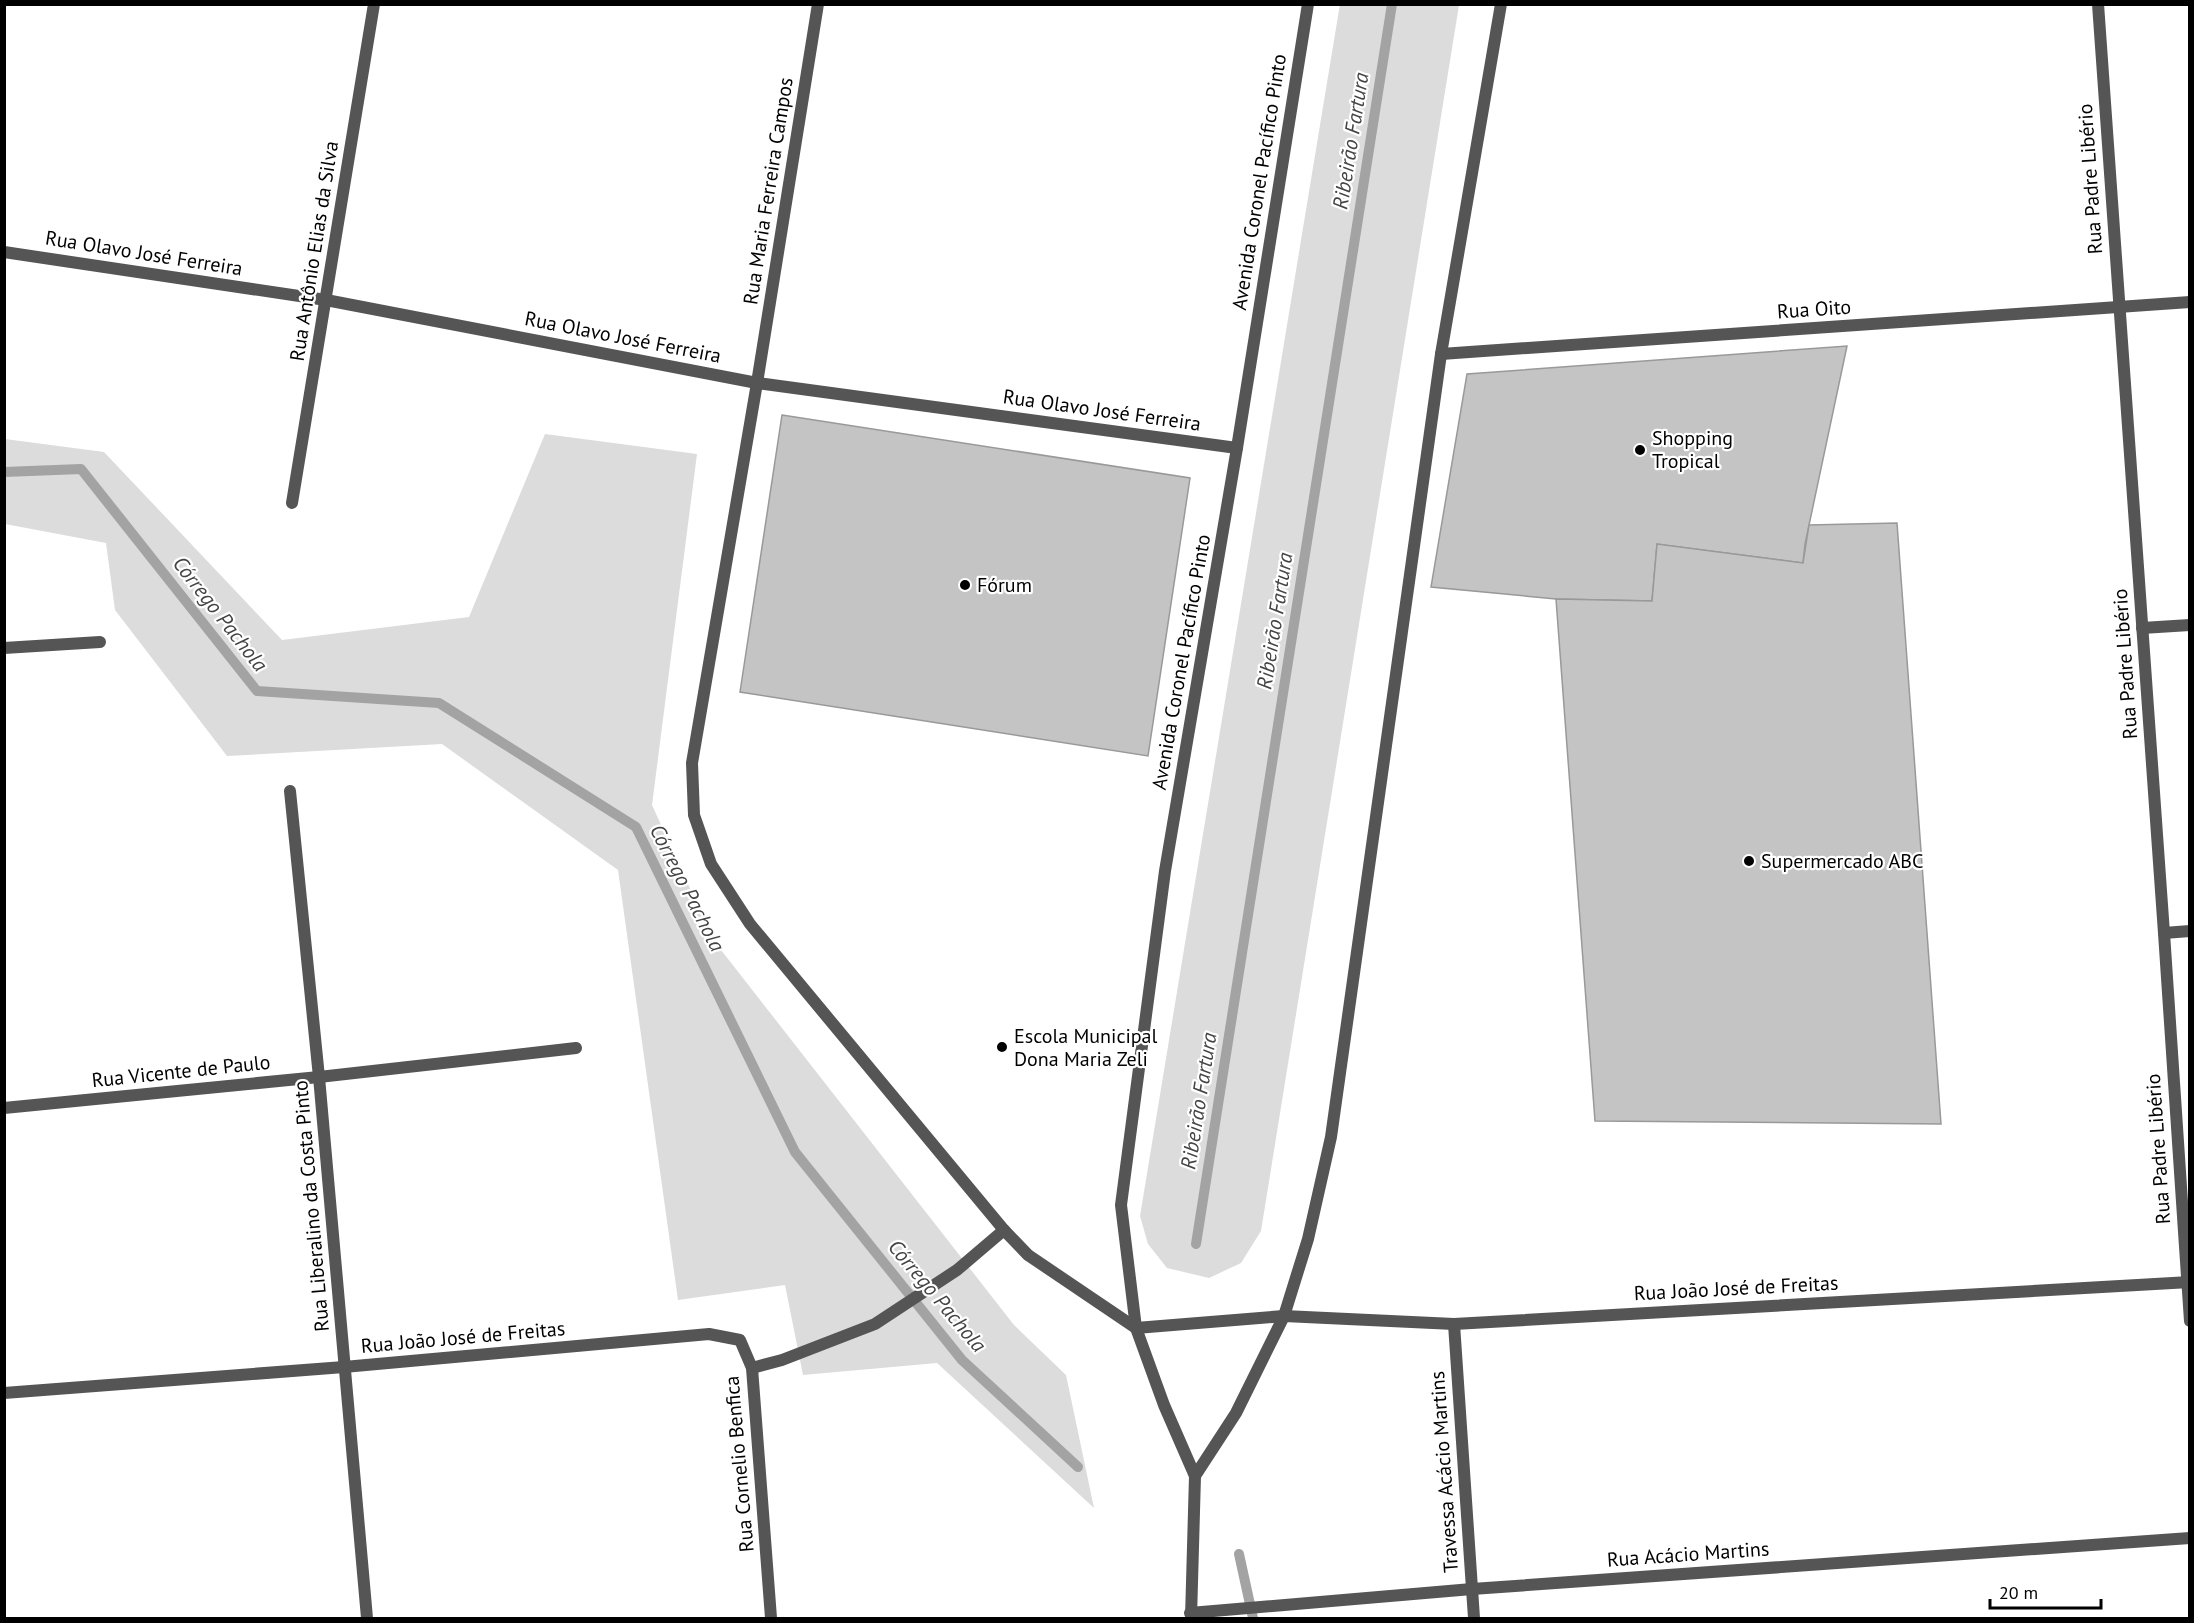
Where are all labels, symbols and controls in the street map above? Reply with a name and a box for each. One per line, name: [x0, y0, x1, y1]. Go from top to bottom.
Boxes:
street label: Avenida Coronel Pacífico Pinto: [1226, 52, 1292, 312]
water label: Ribeirão Fartura: [1326, 70, 1375, 211]
street label: Rua Maria Ferreira Campos: [737, 75, 799, 307]
street label: Rua Padre Libério: [2072, 103, 2108, 255]
street label: Rua Antônio Elias da Silva: [284, 139, 344, 363]
street label: Rua Olavo José Ferreira: [43, 225, 245, 281]
street label: Rua Oito: [1776, 293, 1852, 325]
street label: Rua Olavo José Ferreira: [523, 305, 723, 369]
street label: Rua Olavo José Ferreira: [1001, 383, 1203, 437]
place label: Shopping Tropical: [1652, 425, 1733, 474]
marker: Shopping Tropical: [1633, 443, 1647, 457]
street label: Avenida Coronel Pacífico Pinto: [1146, 532, 1216, 792]
water label: Ribeirão Fartura: [1250, 550, 1299, 691]
water label: Córrego Pachola: [167, 551, 274, 677]
place label: Fórum: [977, 572, 1032, 598]
marker: Fórum: [958, 578, 972, 592]
street label: Rua Padre Libério: [2107, 588, 2143, 740]
water label: Córrego Pachola: [644, 820, 731, 956]
place label: Supermercado ABC: [1761, 848, 1923, 874]
marker: Supermercado ABC: [1742, 854, 1756, 868]
place label: Escola Municipal Dona Maria Zeli: [1014, 1023, 1158, 1072]
water label: Ribeirão Fartura: [1174, 1030, 1223, 1171]
marker: Escola Municipal Dona Maria Zeli: [995, 1040, 1009, 1054]
street label: Rua Vicente de Paulo: [90, 1049, 272, 1093]
street label: Rua Padre Libério: [2140, 1073, 2176, 1225]
street label: Rua Liberalino da Costa Pinto: [287, 1079, 335, 1333]
water label: Córrego Pachola: [882, 1234, 993, 1358]
street label: Rua João José de Freitas: [1633, 1270, 1839, 1306]
street label: Rua João José de Freitas: [360, 1315, 566, 1359]
street label: Travessa Acácio Martins: [1424, 1370, 1464, 1574]
street label: Rua Cornelio Benfica: [718, 1375, 760, 1553]
street label: Rua Acácio Martins: [1606, 1535, 1770, 1573]
scale bar: [1990, 1572, 2101, 1610]
text: 20 m: [1999, 1581, 2038, 1604]

